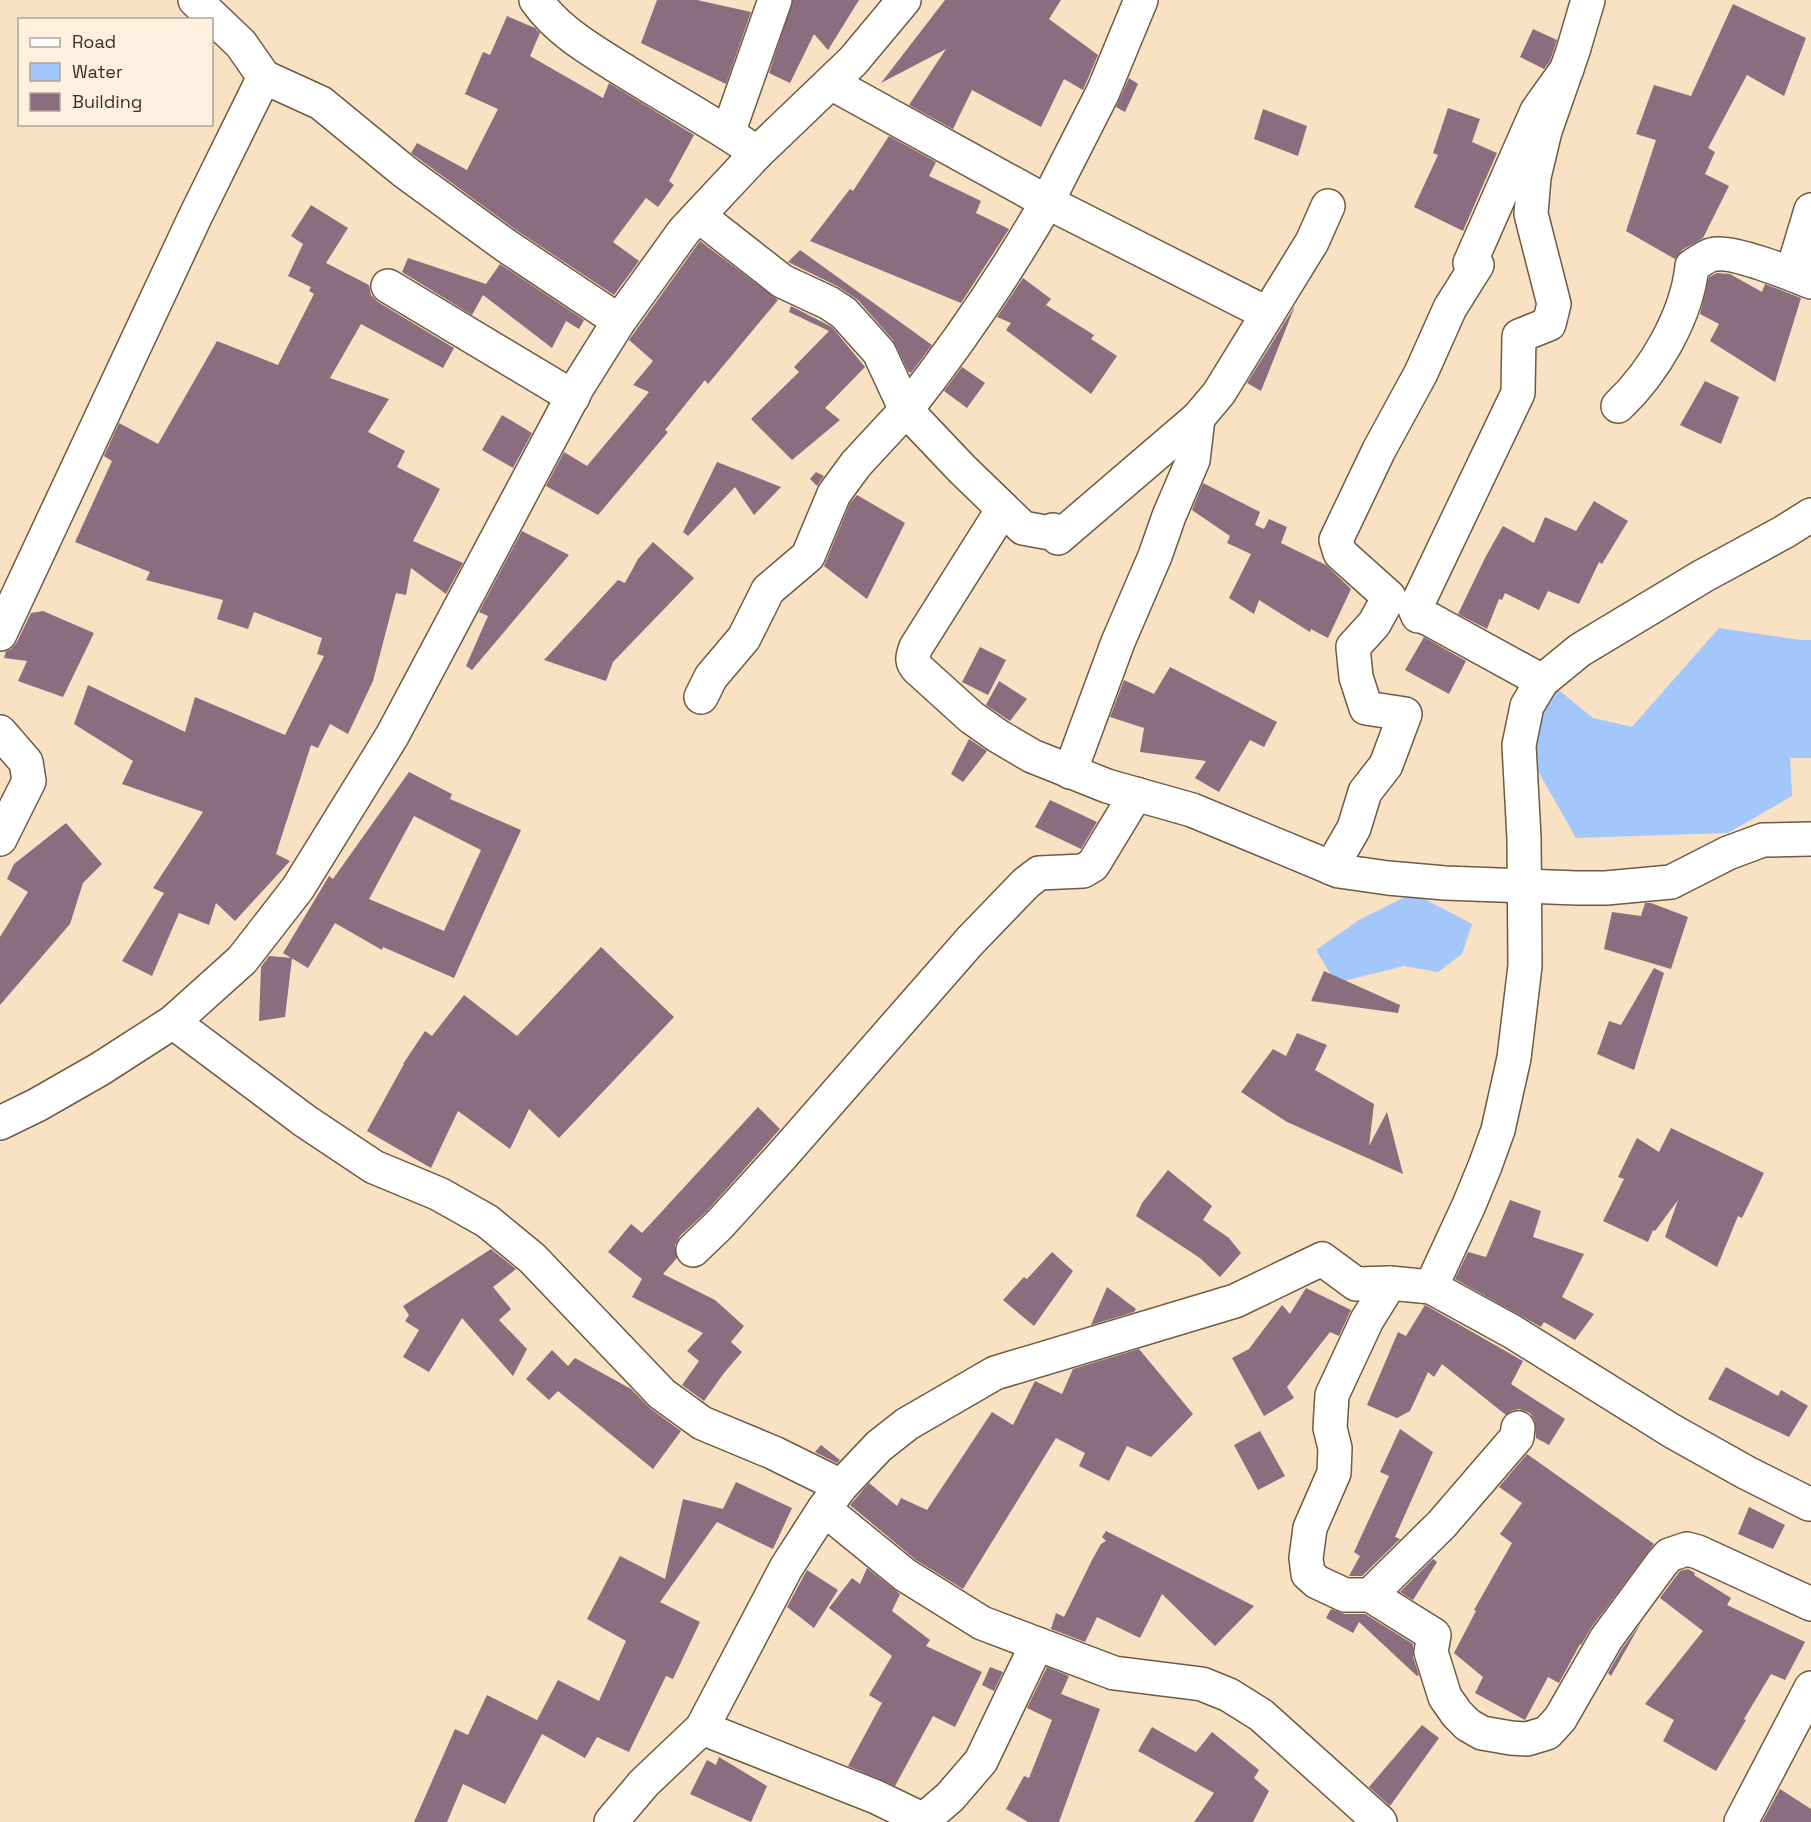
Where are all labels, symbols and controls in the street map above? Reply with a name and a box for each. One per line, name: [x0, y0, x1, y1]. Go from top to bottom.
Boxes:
legend: [18, 18, 213, 126]
text: Road: [72, 30, 116, 53]
text: Water: [72, 60, 123, 83]
text: Building: [72, 90, 142, 113]

